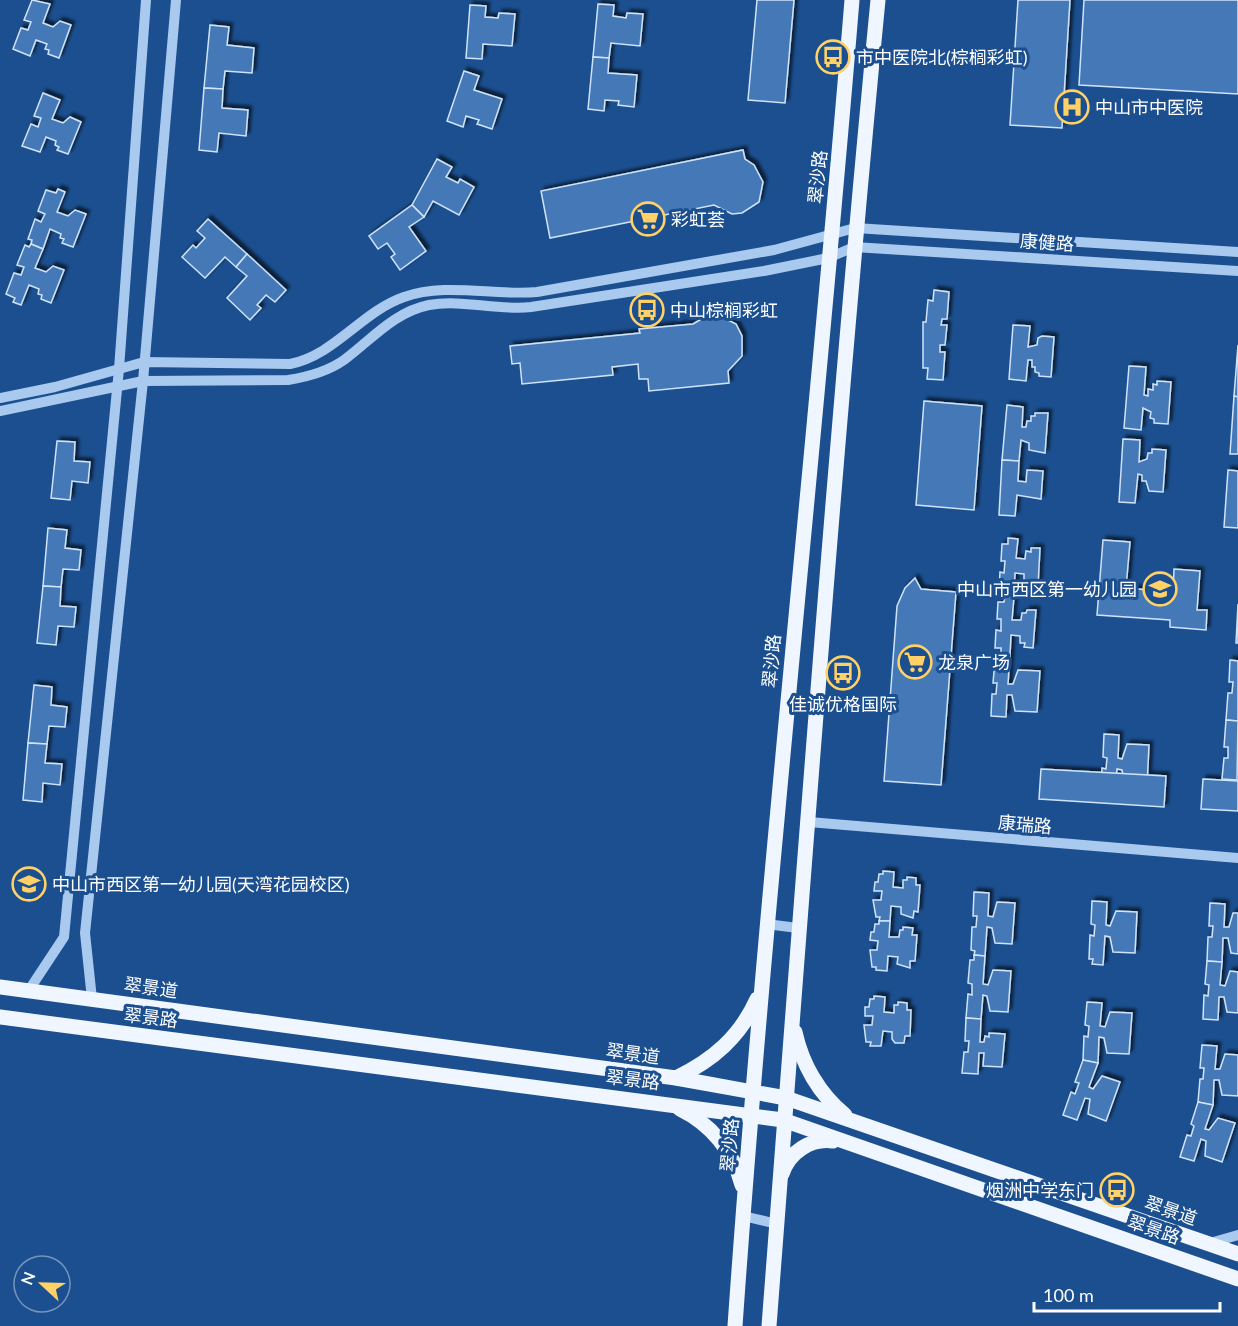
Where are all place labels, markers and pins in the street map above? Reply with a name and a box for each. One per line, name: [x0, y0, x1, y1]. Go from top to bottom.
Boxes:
bus stop icon: 市中医院北(棕榈彩虹): [815, 39, 851, 75]
place label: 市中医院北(棕榈彩虹): [856, 46, 1028, 68]
hospital icon: 中山市中医院: [1054, 89, 1090, 125]
place label: 中山市中医院: [1095, 96, 1203, 118]
supermarket icon: 彩虹荟: [630, 201, 666, 237]
place label: 彩虹荟: [671, 208, 725, 230]
bus stop icon: 中山棕榈彩虹: [629, 292, 665, 328]
place label: 中山棕榈彩虹: [670, 299, 778, 321]
school or university icon: 中山市西区第一幼儿园: [1142, 571, 1178, 607]
place label: 中山市西区第一幼儿园: [957, 578, 1137, 600]
supermarket icon: 龙泉广场: [897, 644, 933, 680]
place label: 龙泉广场: [938, 651, 1010, 673]
bus stop icon: 佳诚优格国际: [825, 655, 861, 691]
place label: 佳诚优格国际: [789, 693, 897, 715]
school or university icon: 中山市西区第一幼儿园(天湾花园校区): [11, 866, 47, 902]
place label: 中山市西区第一幼儿园(天湾花园校区): [52, 873, 350, 895]
bus stop icon: 烟洲中学东门: [1099, 1172, 1135, 1208]
place label: 烟洲中学东门: [986, 1179, 1094, 1201]

